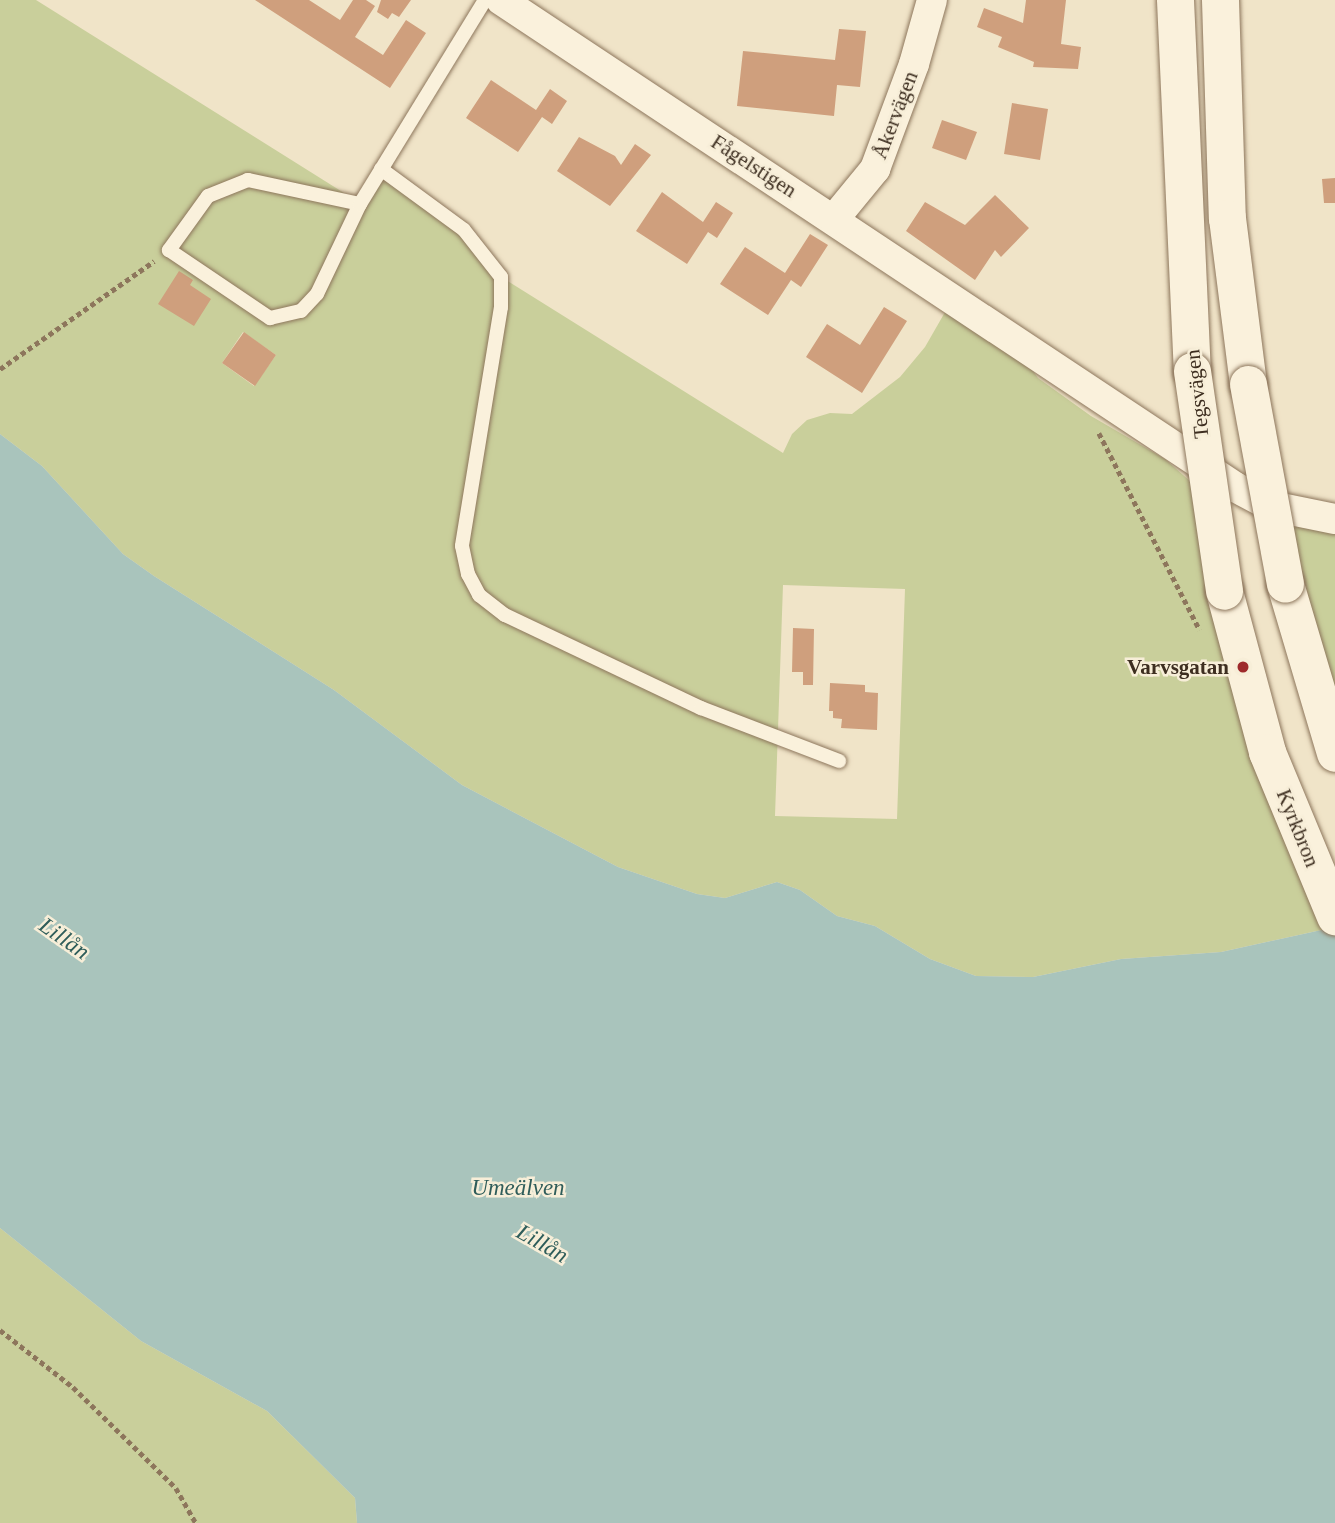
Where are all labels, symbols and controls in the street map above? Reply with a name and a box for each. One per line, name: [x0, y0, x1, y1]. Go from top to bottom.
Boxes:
street label: Åkervägen: [867, 67, 923, 163]
street label: Fågelstigen: [707, 129, 801, 203]
street label: Tegsvägen: [1180, 348, 1214, 440]
place label: Varvsgatan: [1127, 654, 1229, 680]
marker: Varvsgatan: [1235, 659, 1251, 675]
street label: Kyrkbron: [1271, 785, 1325, 871]
water label: Lillån: [34, 912, 94, 966]
water label: Umeälven: [471, 1174, 565, 1202]
water label: Lillån: [511, 1218, 573, 1270]

